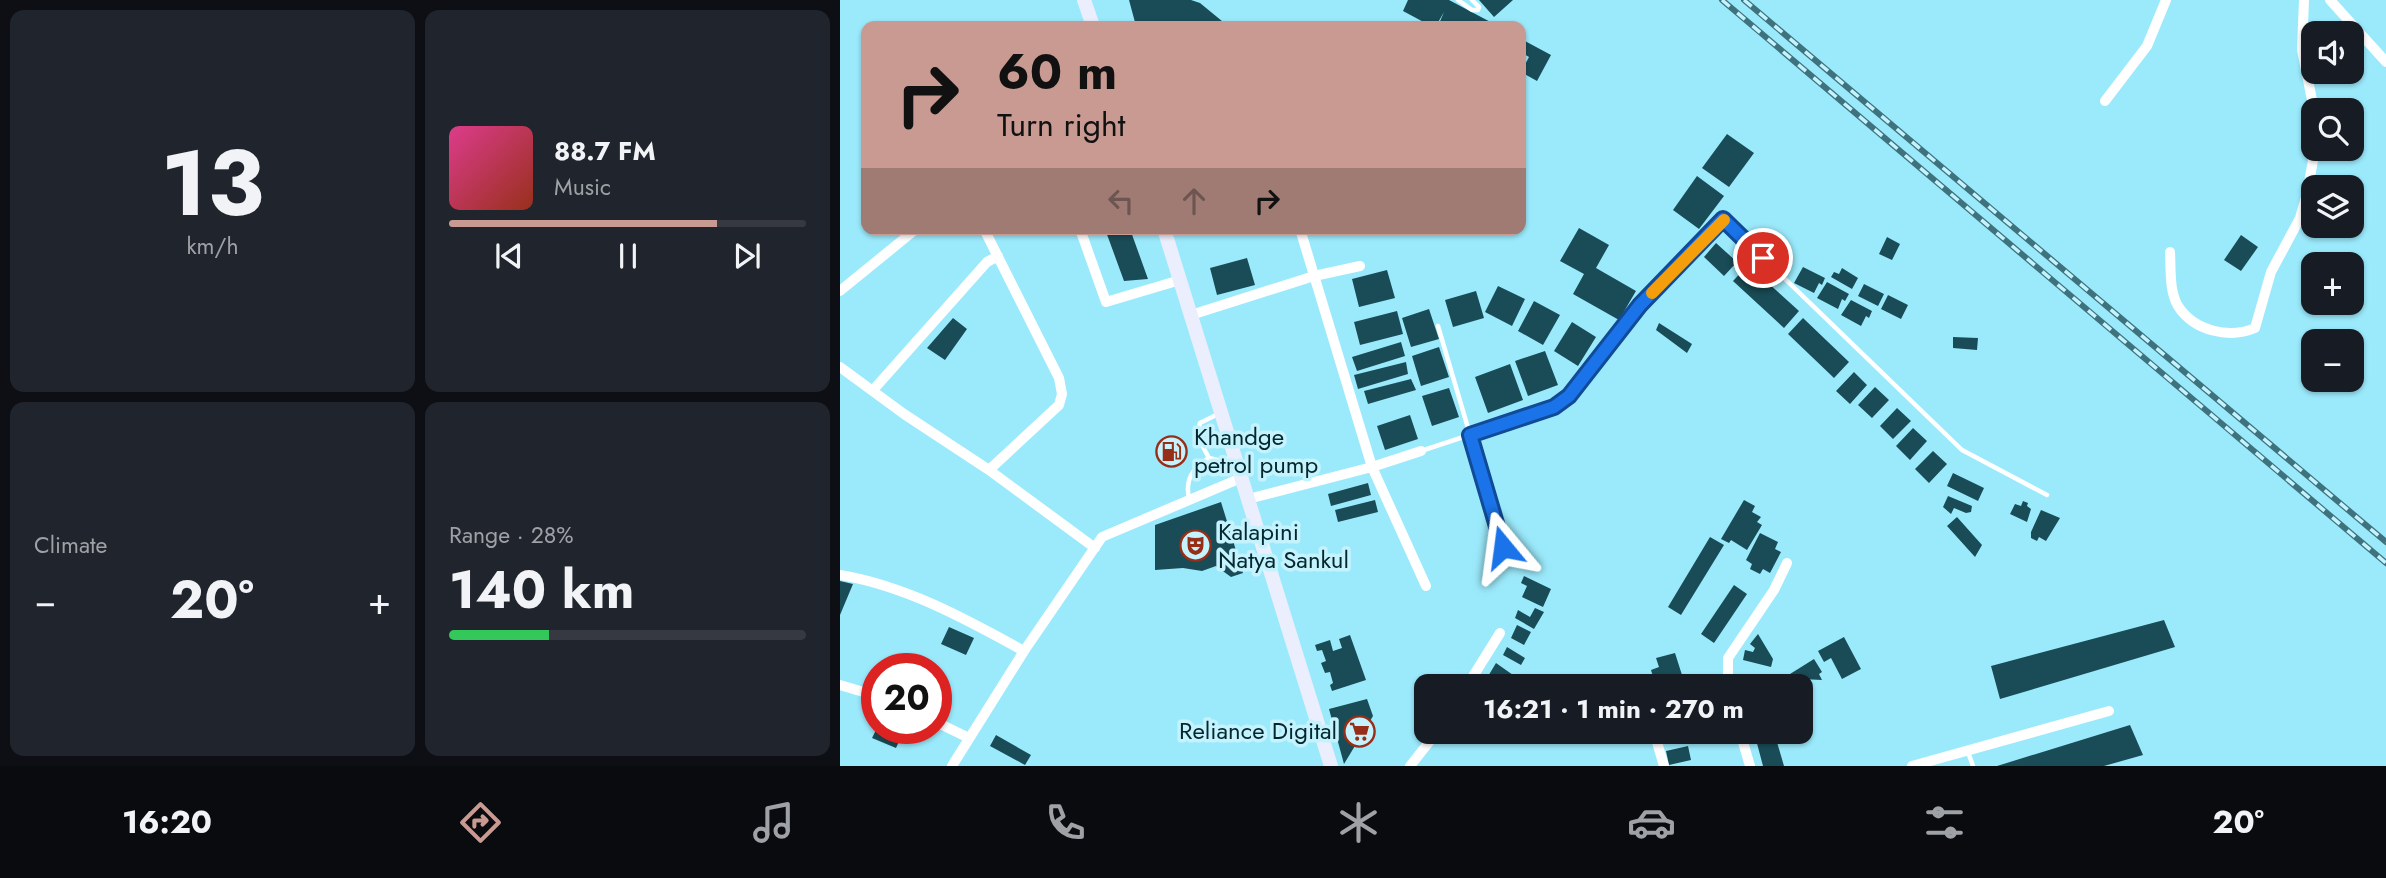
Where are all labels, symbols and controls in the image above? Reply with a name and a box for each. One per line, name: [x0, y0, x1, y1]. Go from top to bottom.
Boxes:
map controls: [2301, 21, 2364, 392]
button: sound: [2301, 21, 2364, 84]
text: 60 m: [997, 37, 1117, 107]
icon: right: [882, 49, 973, 140]
button: search: [2301, 98, 2364, 161]
text: Turn right: [997, 102, 1126, 148]
text: 13: [161, 118, 264, 249]
text: 88.7 FM: [554, 132, 656, 170]
text: Music: [554, 170, 611, 204]
button: layers: [2301, 175, 2364, 238]
icon: left: [1102, 182, 1140, 220]
icon: ahead: [1175, 182, 1213, 220]
icon: right: [1248, 182, 1286, 220]
pin: [1733, 228, 1793, 288]
text: km/h: [187, 229, 238, 263]
icon: previous: [490, 237, 528, 275]
icon: pause: [609, 237, 647, 275]
icon: next: [728, 237, 766, 275]
icon: arrive: [1744, 239, 1782, 277]
button: +: [2301, 252, 2364, 315]
button: −: [2301, 329, 2364, 392]
place label: Khandge petrol pump: [1194, 419, 1318, 482]
fuel station icon: Khandge petrol pump: [1154, 434, 1188, 468]
position arrow: [1466, 510, 1540, 584]
place label: Kalapini Natya Sankul: [1218, 514, 1349, 577]
text: Range · 28%: [449, 518, 574, 552]
text: Climate: [34, 528, 107, 562]
theatre icon: Kalapini Natya Sankul: [1178, 529, 1212, 563]
text: 140 km: [449, 552, 634, 628]
text: 20°: [170, 562, 254, 638]
text: −: [34, 573, 56, 628]
text: +: [368, 573, 391, 628]
speed limit sign: 20: [861, 653, 952, 744]
text: 16:21 · 1 min · 270 m: [1483, 690, 1744, 728]
place label: Reliance Digital: [1179, 713, 1337, 748]
supermarket icon: Reliance Digital: [1343, 714, 1377, 748]
icon: directions: [456, 798, 505, 847]
icon: music: [749, 798, 798, 847]
icon: phone: [1041, 798, 1090, 847]
icon: climate: [1334, 798, 1383, 847]
icon: car: [1627, 798, 1676, 847]
icon: filters: [1920, 798, 1969, 847]
text: 16:20: [122, 799, 212, 845]
text: 20°: [2212, 799, 2264, 845]

